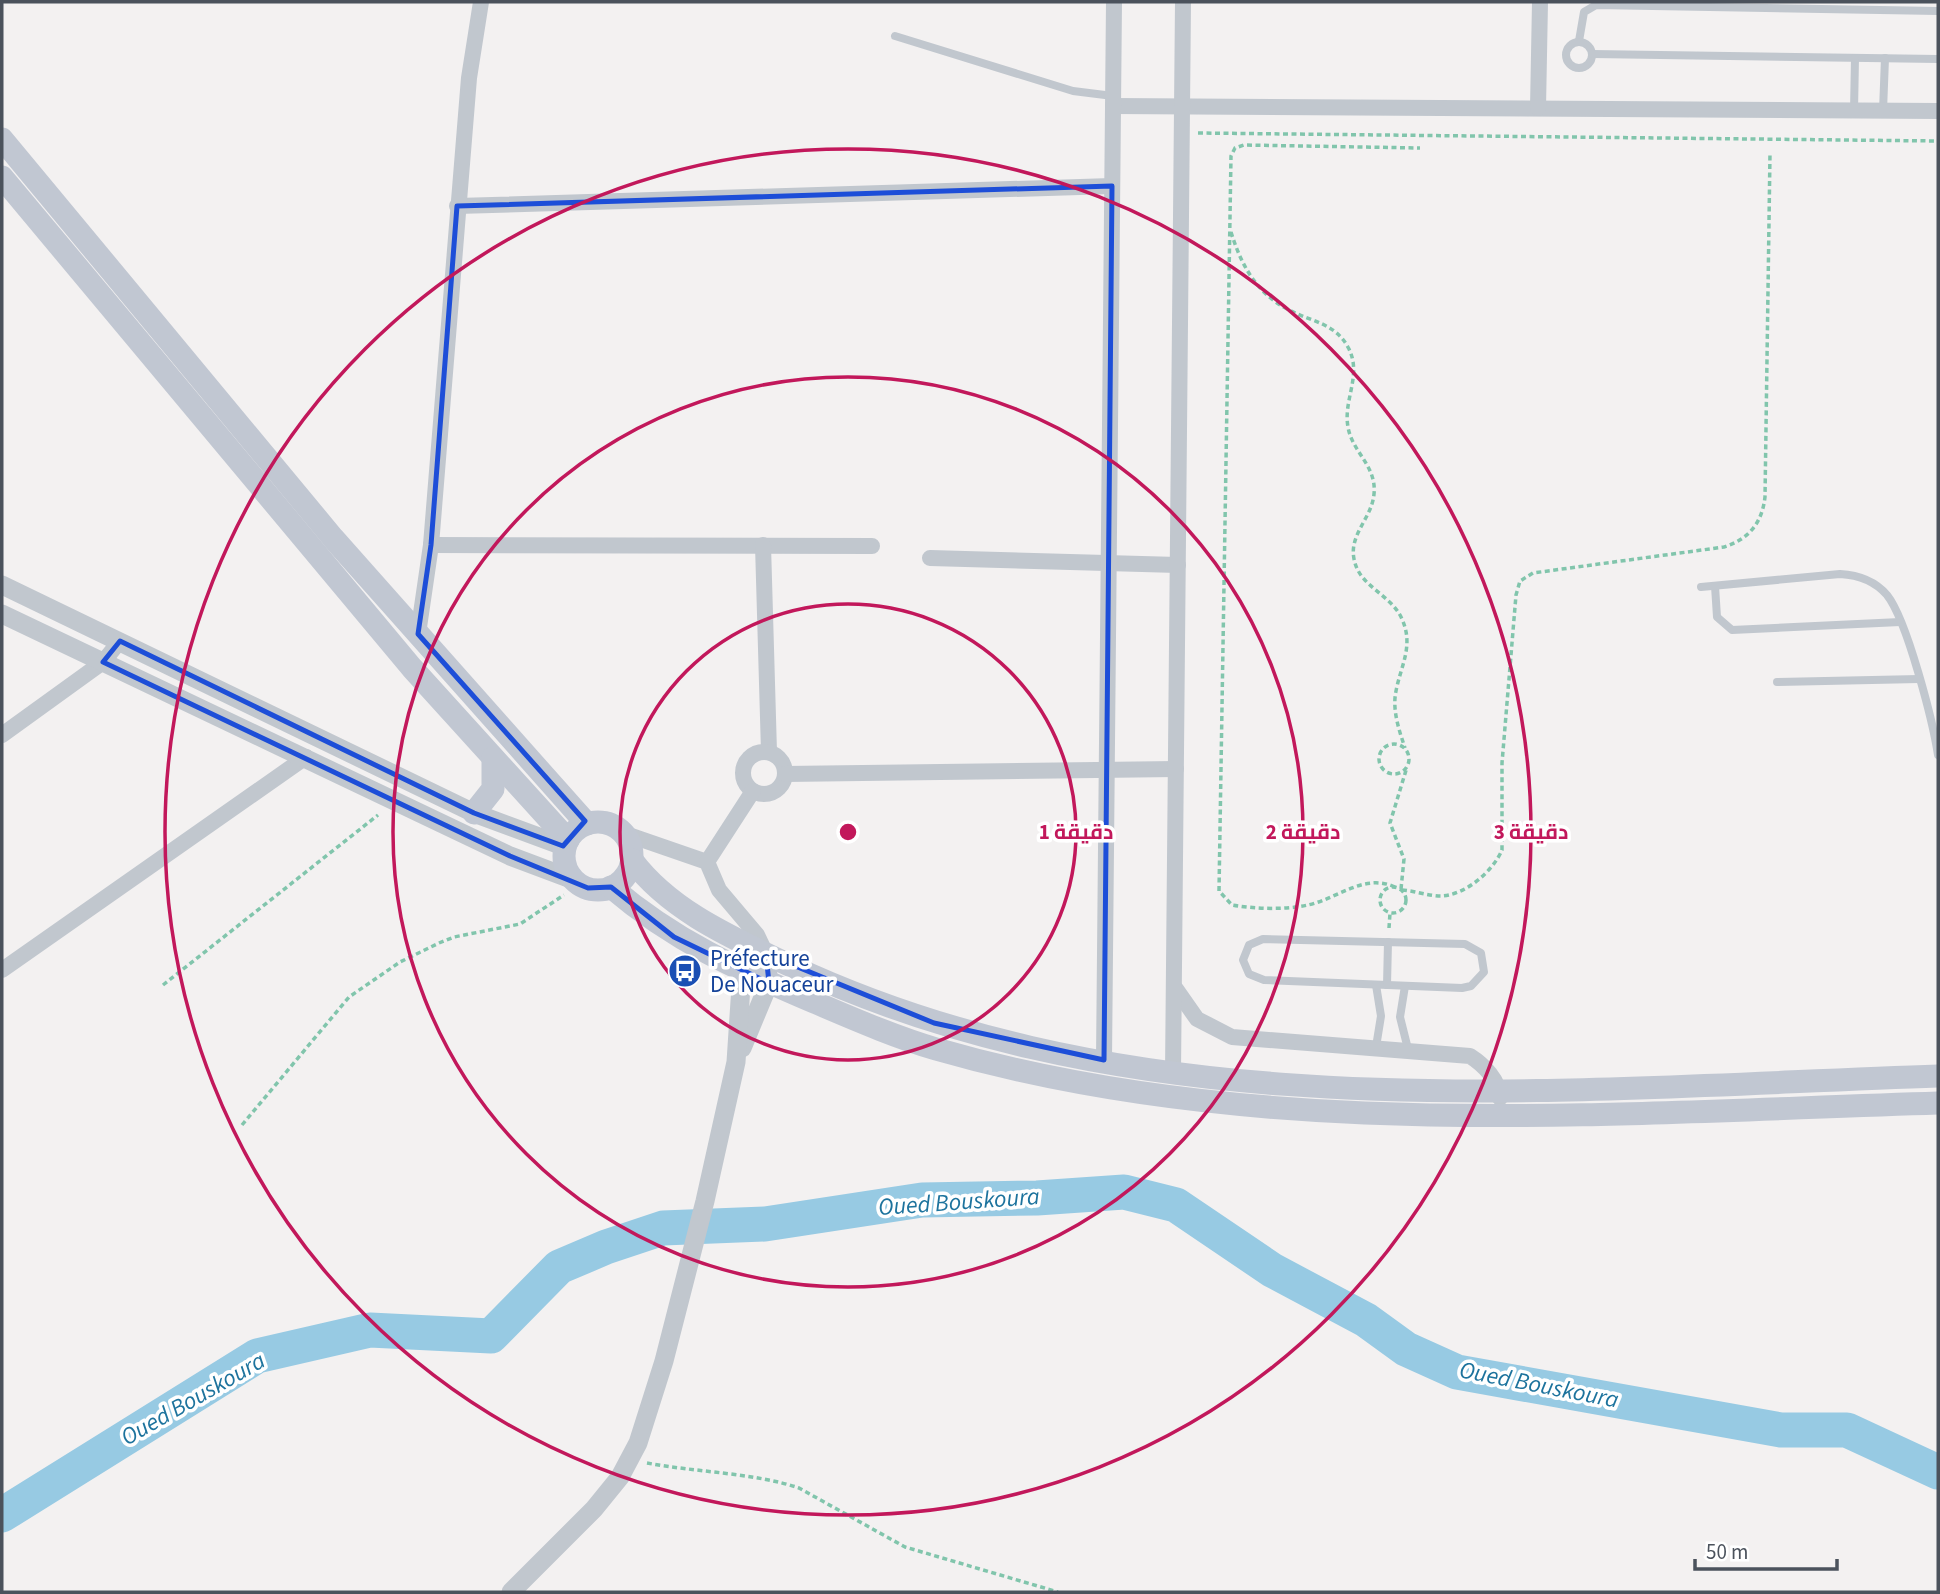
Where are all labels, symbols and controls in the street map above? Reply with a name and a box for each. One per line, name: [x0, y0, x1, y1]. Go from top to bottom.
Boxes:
text: 1 دقيقة: [1039, 817, 1113, 847]
text: 2 دقيقة: [1266, 817, 1340, 847]
text: 3 دقيقة: [1494, 817, 1568, 847]
centre of rings: [836, 820, 860, 844]
place label: Préfecture De Nouaceur: [710, 942, 835, 1001]
bus stop icon: Préfecture De Nouaceur: [666, 952, 704, 990]
water label: Oued Bouskoura: [877, 1179, 1041, 1225]
water label: Oued Bouskoura: [114, 1343, 272, 1455]
water label: Oued Bouskoura: [1456, 1352, 1622, 1418]
scale bar: [1695, 1528, 1837, 1572]
text: 50 m: [1706, 1537, 1748, 1567]

